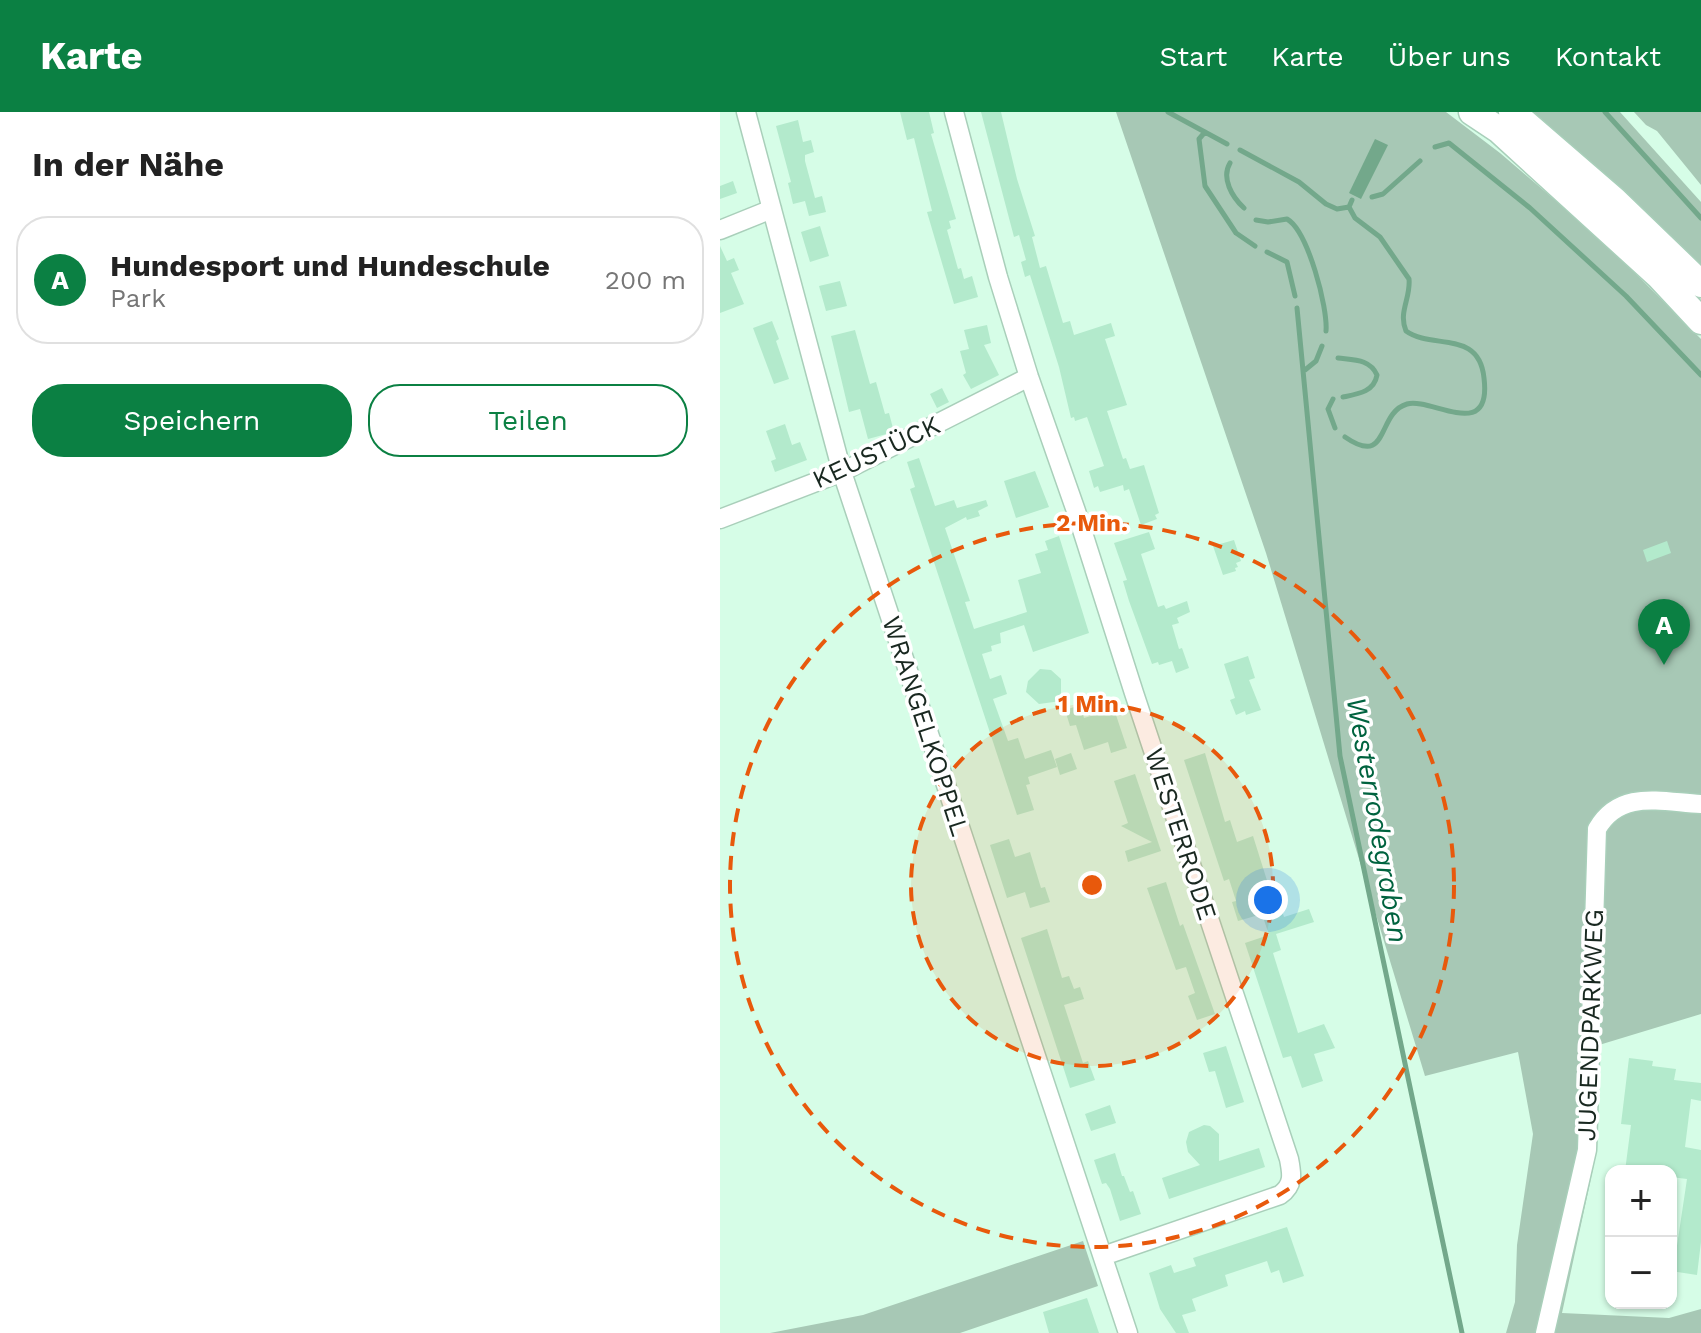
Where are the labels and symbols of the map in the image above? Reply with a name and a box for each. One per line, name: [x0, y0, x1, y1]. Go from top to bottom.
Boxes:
street label: KEUSTÜCK: [808, 409, 944, 495]
text: 2 Min.: [1056, 509, 1128, 537]
pin: A: [1638, 599, 1690, 665]
street label: WRANGELKOPPEL: [876, 612, 976, 840]
text: 1 Min.: [1058, 690, 1126, 718]
water label: Westerrodegraben: [1340, 695, 1415, 946]
street label: WESTERRODE: [1139, 744, 1223, 924]
centre of rings: [1078, 871, 1106, 899]
your location: [1248, 880, 1288, 920]
street label: JUGENDPARKWEG: [1571, 908, 1609, 1142]

